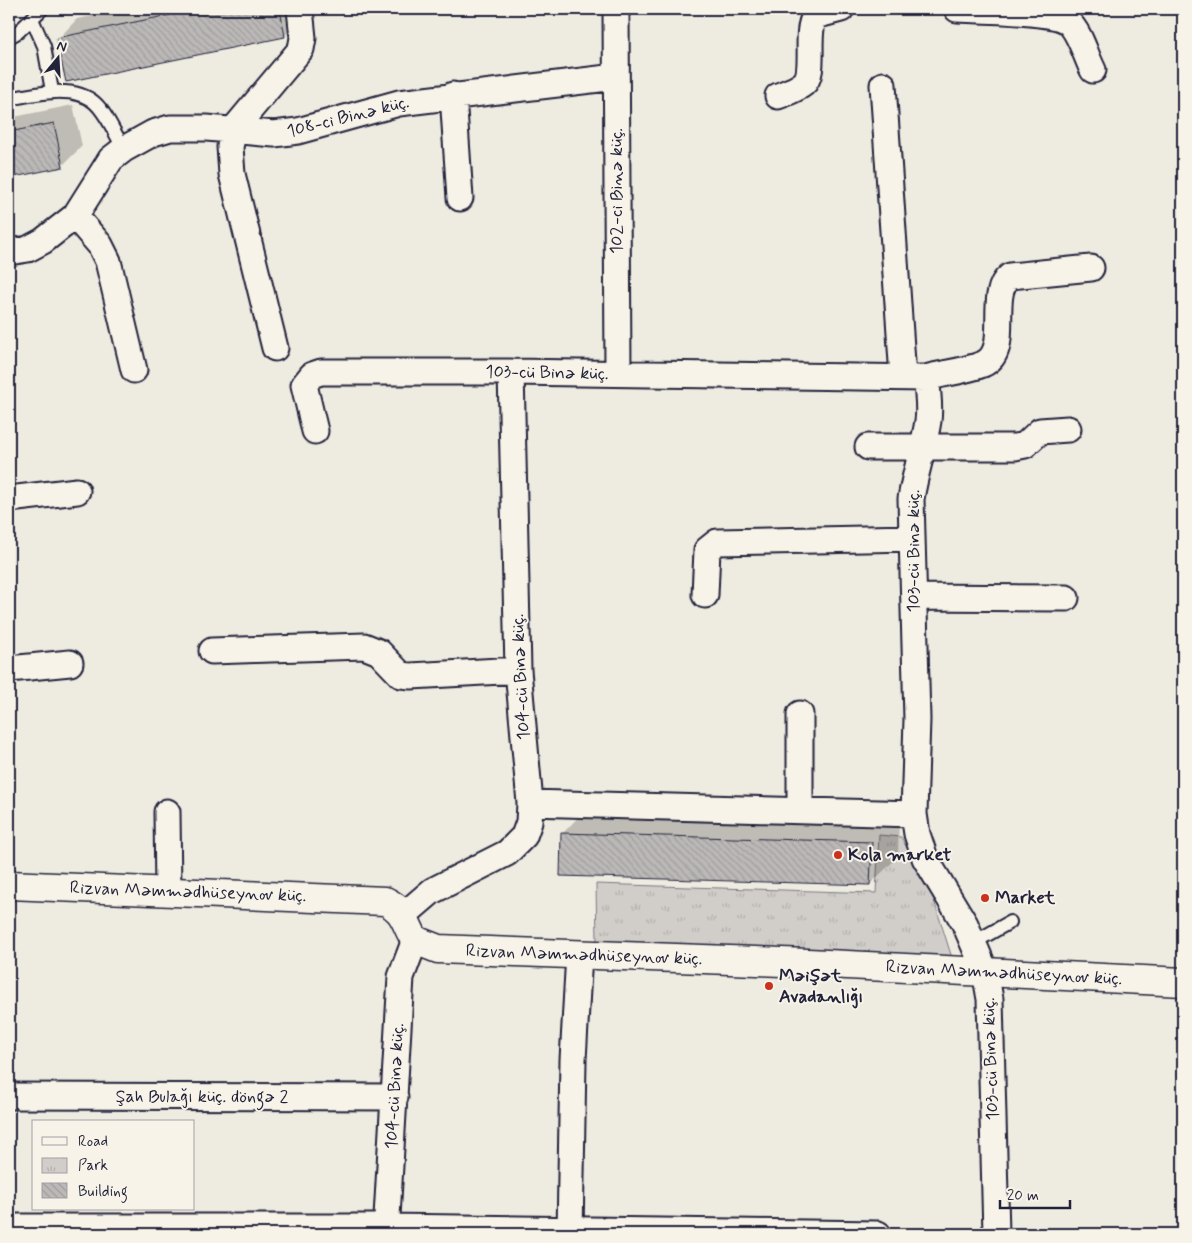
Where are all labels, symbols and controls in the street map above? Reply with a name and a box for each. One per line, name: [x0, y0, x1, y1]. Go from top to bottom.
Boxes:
north arrow: [32, 32, 82, 82]
text: N: [54, 37, 69, 57]
street label: 108-ci Binə küç.: [284, 90, 412, 144]
street label: 102-ci Binə küç.: [605, 128, 629, 254]
street label: 103-cü Binə küç.: [485, 360, 609, 386]
street label: 103-cü Binə küç.: [902, 489, 926, 613]
street label: 104-cü Binə küç.: [506, 613, 536, 741]
place label: Kola market: [848, 843, 952, 867]
marker: Kola market: [832, 849, 844, 861]
street label: Rizvan Məmmədhüseynov küç.: [69, 876, 307, 908]
place label: Market: [995, 886, 1056, 910]
marker: Market: [979, 892, 991, 904]
street label: Rizvan Məmmədhüseynov küç.: [465, 939, 703, 971]
street label: Rizvan Məmmədhüseynov küç.: [885, 955, 1123, 991]
place label: Məişət Avadanlığı: [779, 964, 863, 1009]
marker: Məişət Avadanlığı: [763, 980, 775, 992]
street label: 103-cü Binə küç.: [977, 997, 1005, 1121]
street label: 104-cü Binə küç.: [380, 1022, 410, 1150]
street label: Şah Bulağı küç. döngə 2: [116, 1085, 289, 1111]
legend: [32, 1120, 195, 1210]
text: Road: [78, 1132, 108, 1152]
text: Park: [78, 1156, 108, 1176]
scale bar: [1000, 1178, 1070, 1210]
text: Building: [78, 1182, 128, 1203]
text: 20 m: [1007, 1186, 1039, 1206]

